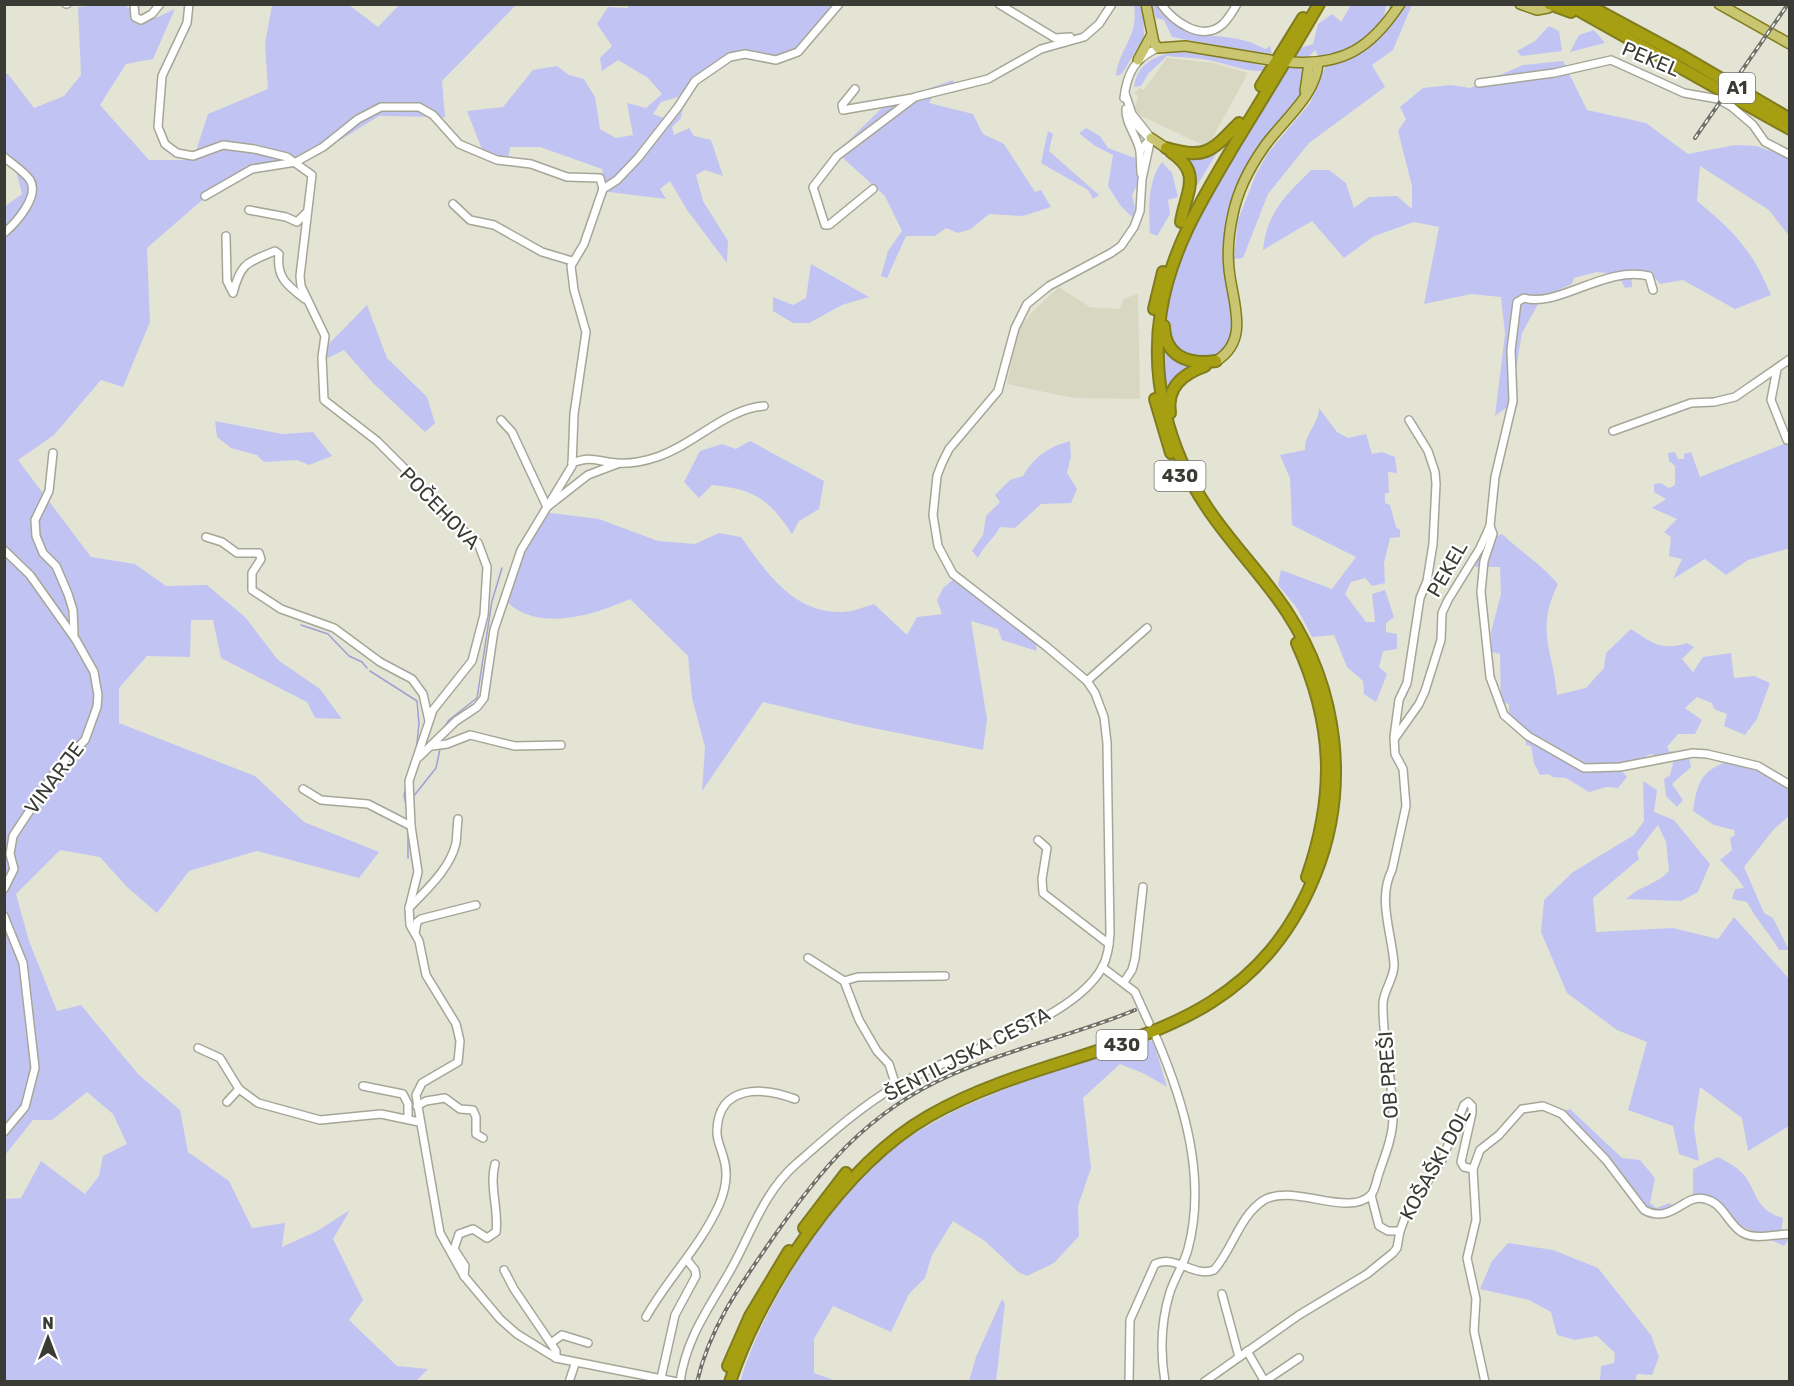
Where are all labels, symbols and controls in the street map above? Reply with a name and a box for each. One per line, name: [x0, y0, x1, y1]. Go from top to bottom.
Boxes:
street label: PEKEL: [1619, 36, 1683, 82]
road number: A1: [1719, 73, 1755, 103]
road number: 430: [1154, 461, 1206, 491]
street label: POČEHOVA: [395, 462, 485, 554]
street label: PEKEL: [1422, 537, 1472, 601]
street label: VINARJE: [19, 737, 89, 819]
street label: ŠENTILJSKA CESTA: [880, 1002, 1054, 1106]
road number: 430: [1096, 1030, 1148, 1060]
street label: OB PREŠI: [1373, 1030, 1403, 1120]
street label: KOŠAŠKI DOL: [1395, 1104, 1475, 1224]
north arrow: [18, 1308, 78, 1368]
text: N: [42, 1314, 54, 1333]

